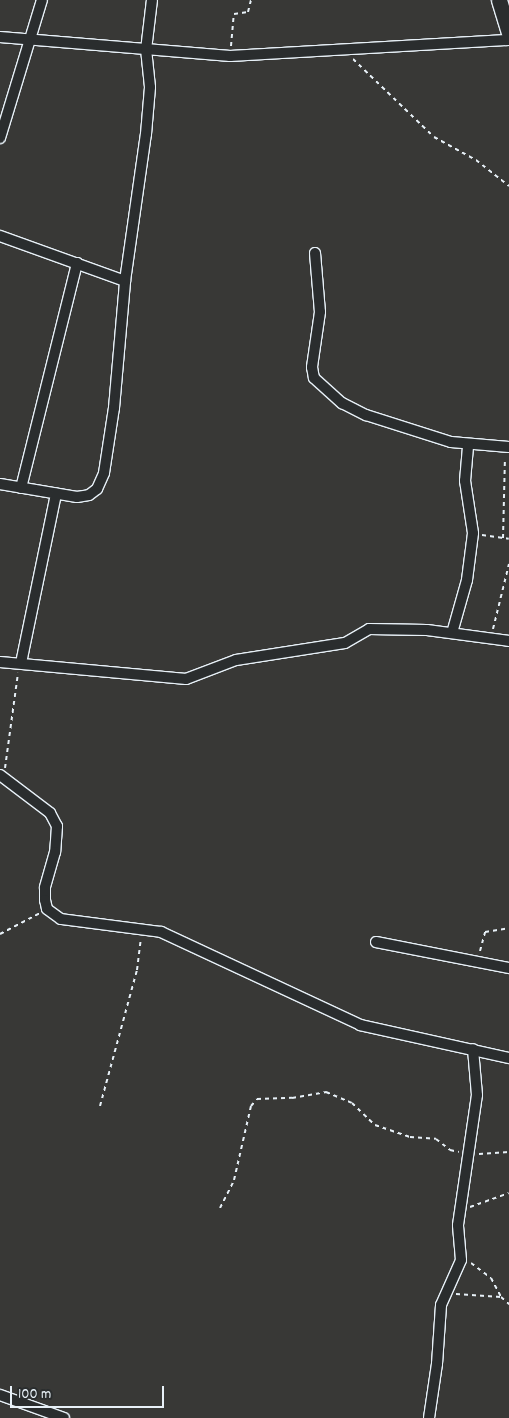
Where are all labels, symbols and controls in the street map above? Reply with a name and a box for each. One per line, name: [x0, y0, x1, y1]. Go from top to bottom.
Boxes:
scale bar: [12, 1376, 166, 1408]
text: 100 m: [18, 1384, 51, 1406]

